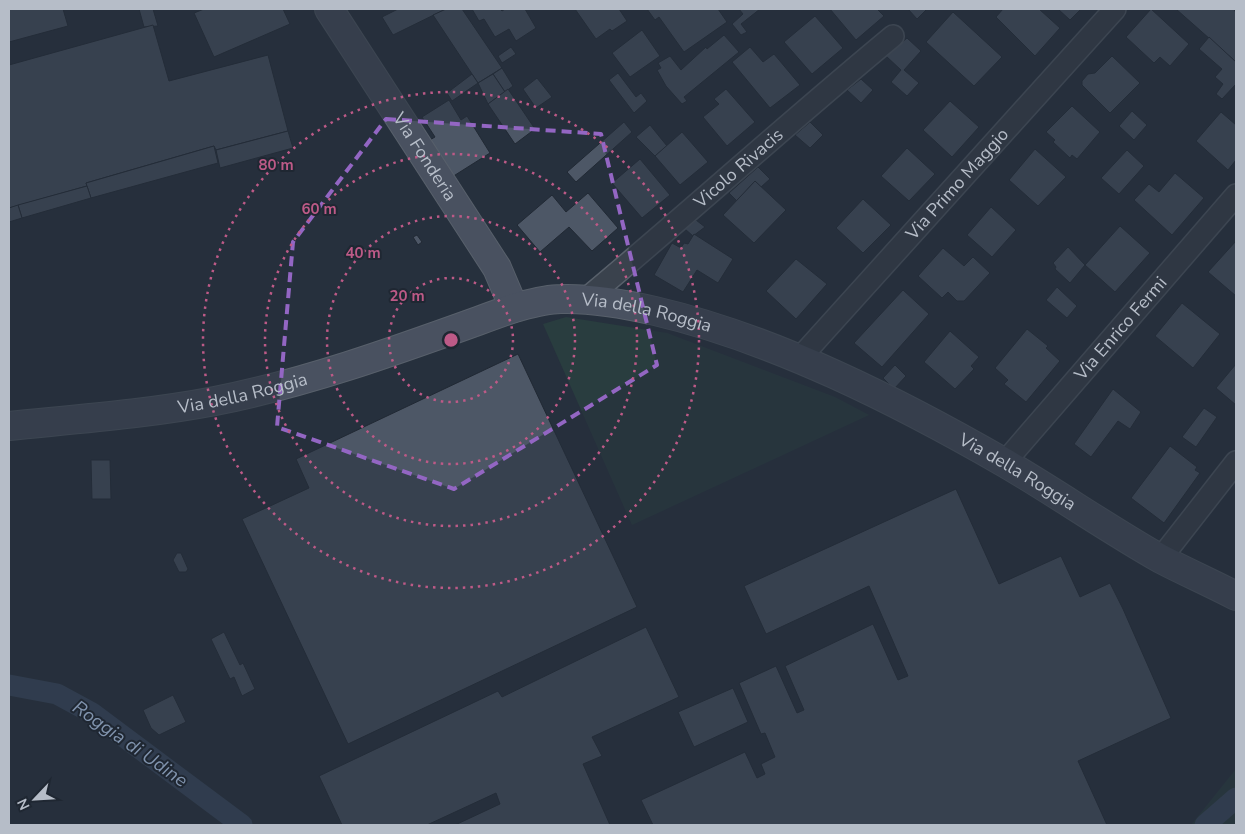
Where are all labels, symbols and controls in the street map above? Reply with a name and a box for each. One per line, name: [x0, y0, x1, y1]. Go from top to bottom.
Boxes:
street label: Via Fonderia: [387, 107, 462, 205]
street label: Vicolo Rivacis: [688, 123, 788, 214]
street label: Via Primo Maggio: [900, 123, 1014, 246]
text: 80 m: [258, 155, 294, 175]
text: 60 m: [301, 199, 337, 219]
text: 40 m: [345, 243, 381, 263]
street label: Via Enrico Fermi: [1068, 271, 1172, 386]
text: 20 m: [389, 286, 425, 306]
street label: Via della Roggia: [580, 287, 715, 338]
centre of rings: [442, 331, 460, 349]
street label: Via della Roggia: [175, 367, 310, 419]
street label: Via della Roggia: [954, 427, 1081, 516]
water label: Roggia di Udine: [67, 695, 193, 793]
north arrow: [10, 774, 60, 824]
text: N: [13, 796, 34, 813]

